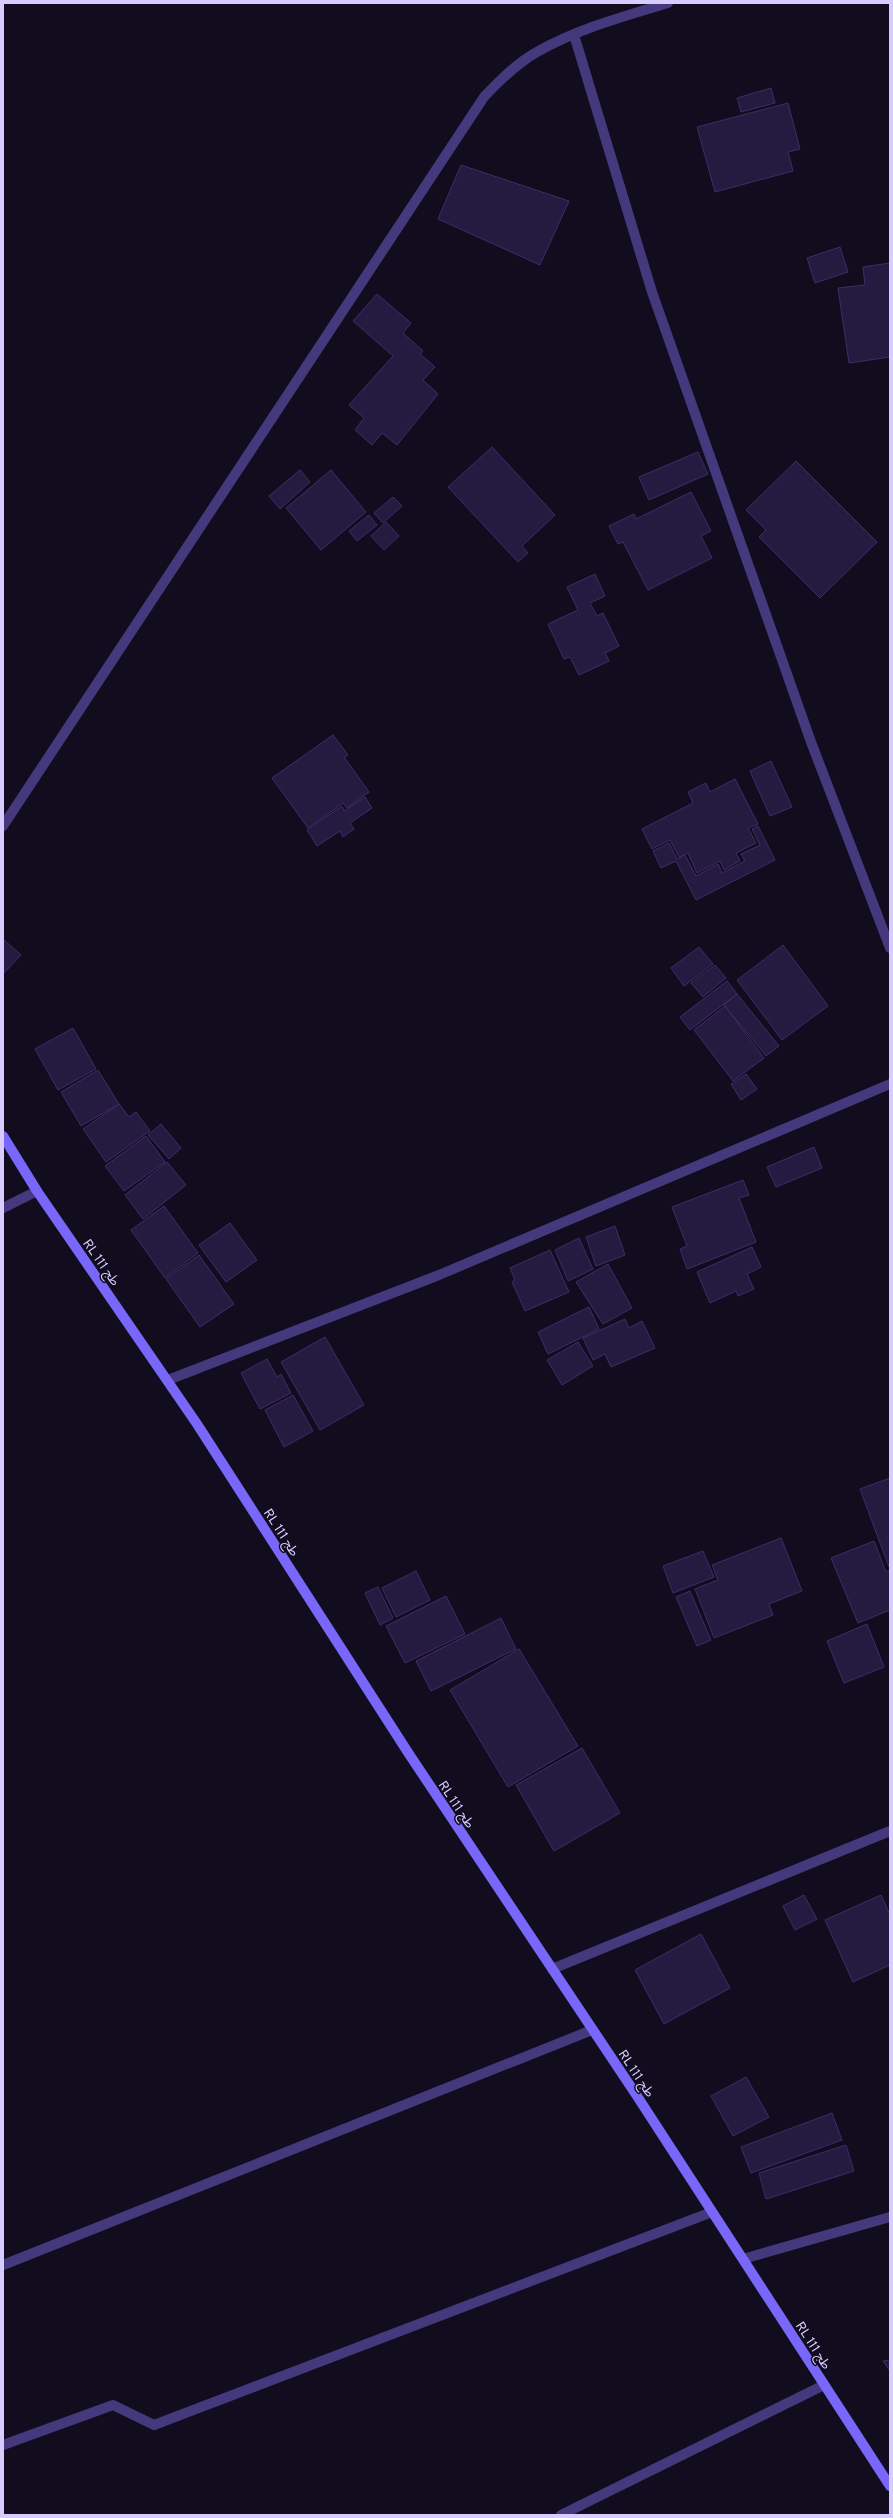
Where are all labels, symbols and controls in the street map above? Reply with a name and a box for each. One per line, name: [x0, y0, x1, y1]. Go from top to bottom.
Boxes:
street label: RL طج 111: [78, 1237, 122, 1290]
street label: RL طج 111: [258, 1506, 302, 1561]
street label: RL طج 111: [433, 1778, 477, 1833]
street label: RL طج 111: [613, 2047, 657, 2102]
street label: RL طج 111: [790, 2319, 834, 2374]

